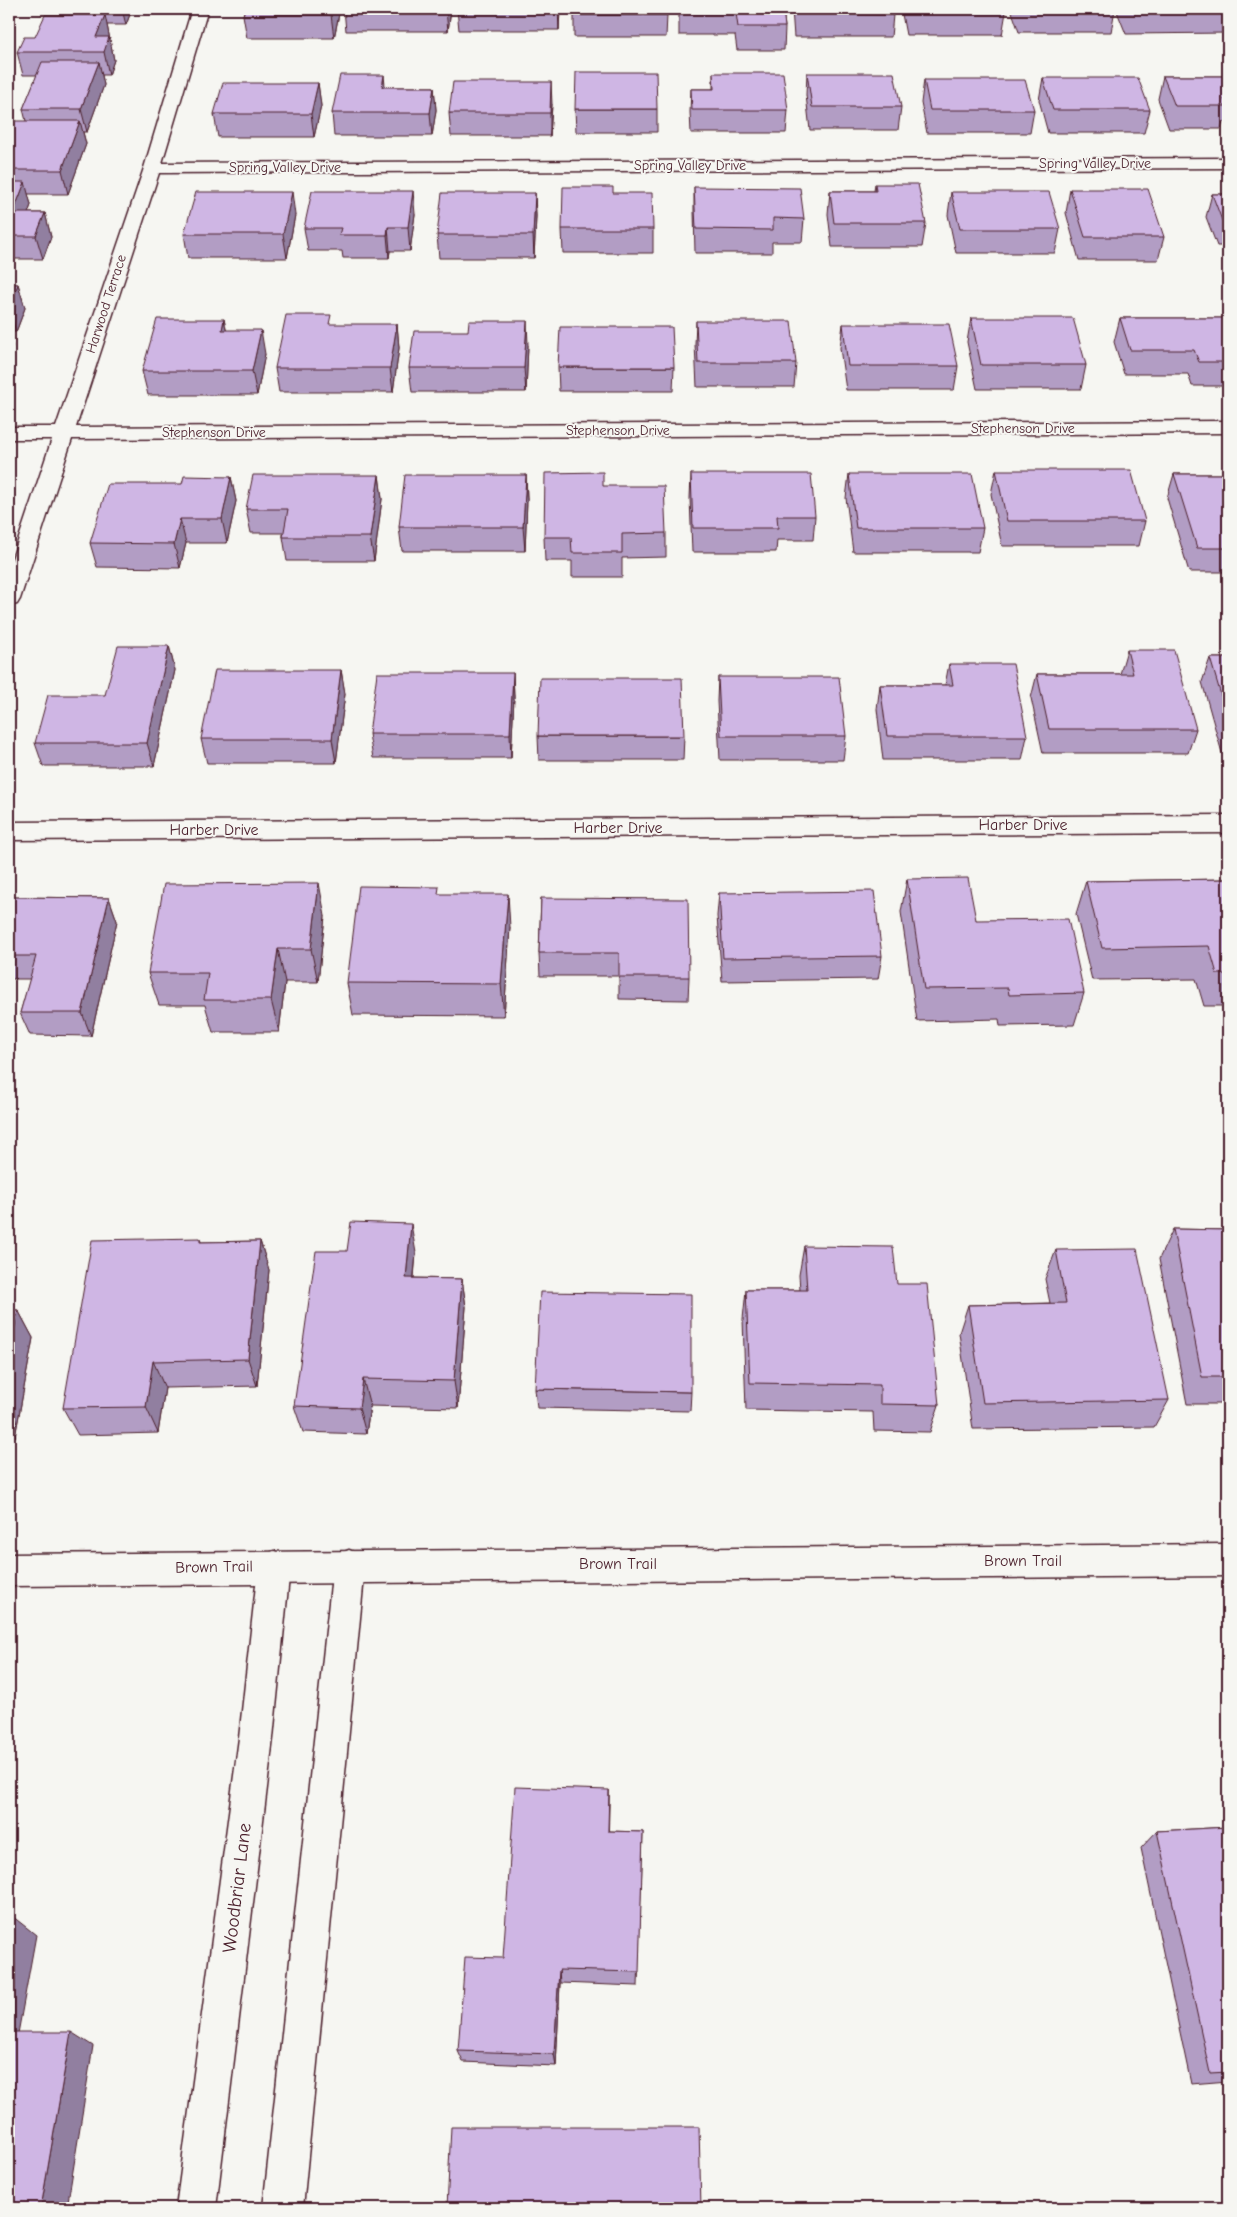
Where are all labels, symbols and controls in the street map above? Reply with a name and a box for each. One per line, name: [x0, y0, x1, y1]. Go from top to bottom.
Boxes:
street label: Spring Valley Drive: [1039, 155, 1151, 172]
street label: Spring Valley Drive: [634, 157, 746, 174]
street label: Spring Valley Drive: [229, 159, 341, 176]
street label: Harwood Terrace: [82, 252, 130, 356]
street label: Stephenson Drive: [971, 420, 1075, 437]
street label: Stephenson Drive: [566, 422, 670, 439]
street label: Stephenson Drive: [162, 424, 266, 441]
street label: Harber Drive: [979, 816, 1067, 834]
street label: Harber Drive: [574, 819, 662, 837]
street label: Harber Drive: [170, 821, 258, 839]
street label: Brown Trail: [984, 1552, 1062, 1570]
street label: Brown Trail: [579, 1555, 657, 1573]
street label: Brown Trail: [175, 1557, 253, 1577]
street label: Woodbriar Lane: [218, 1822, 256, 1954]

